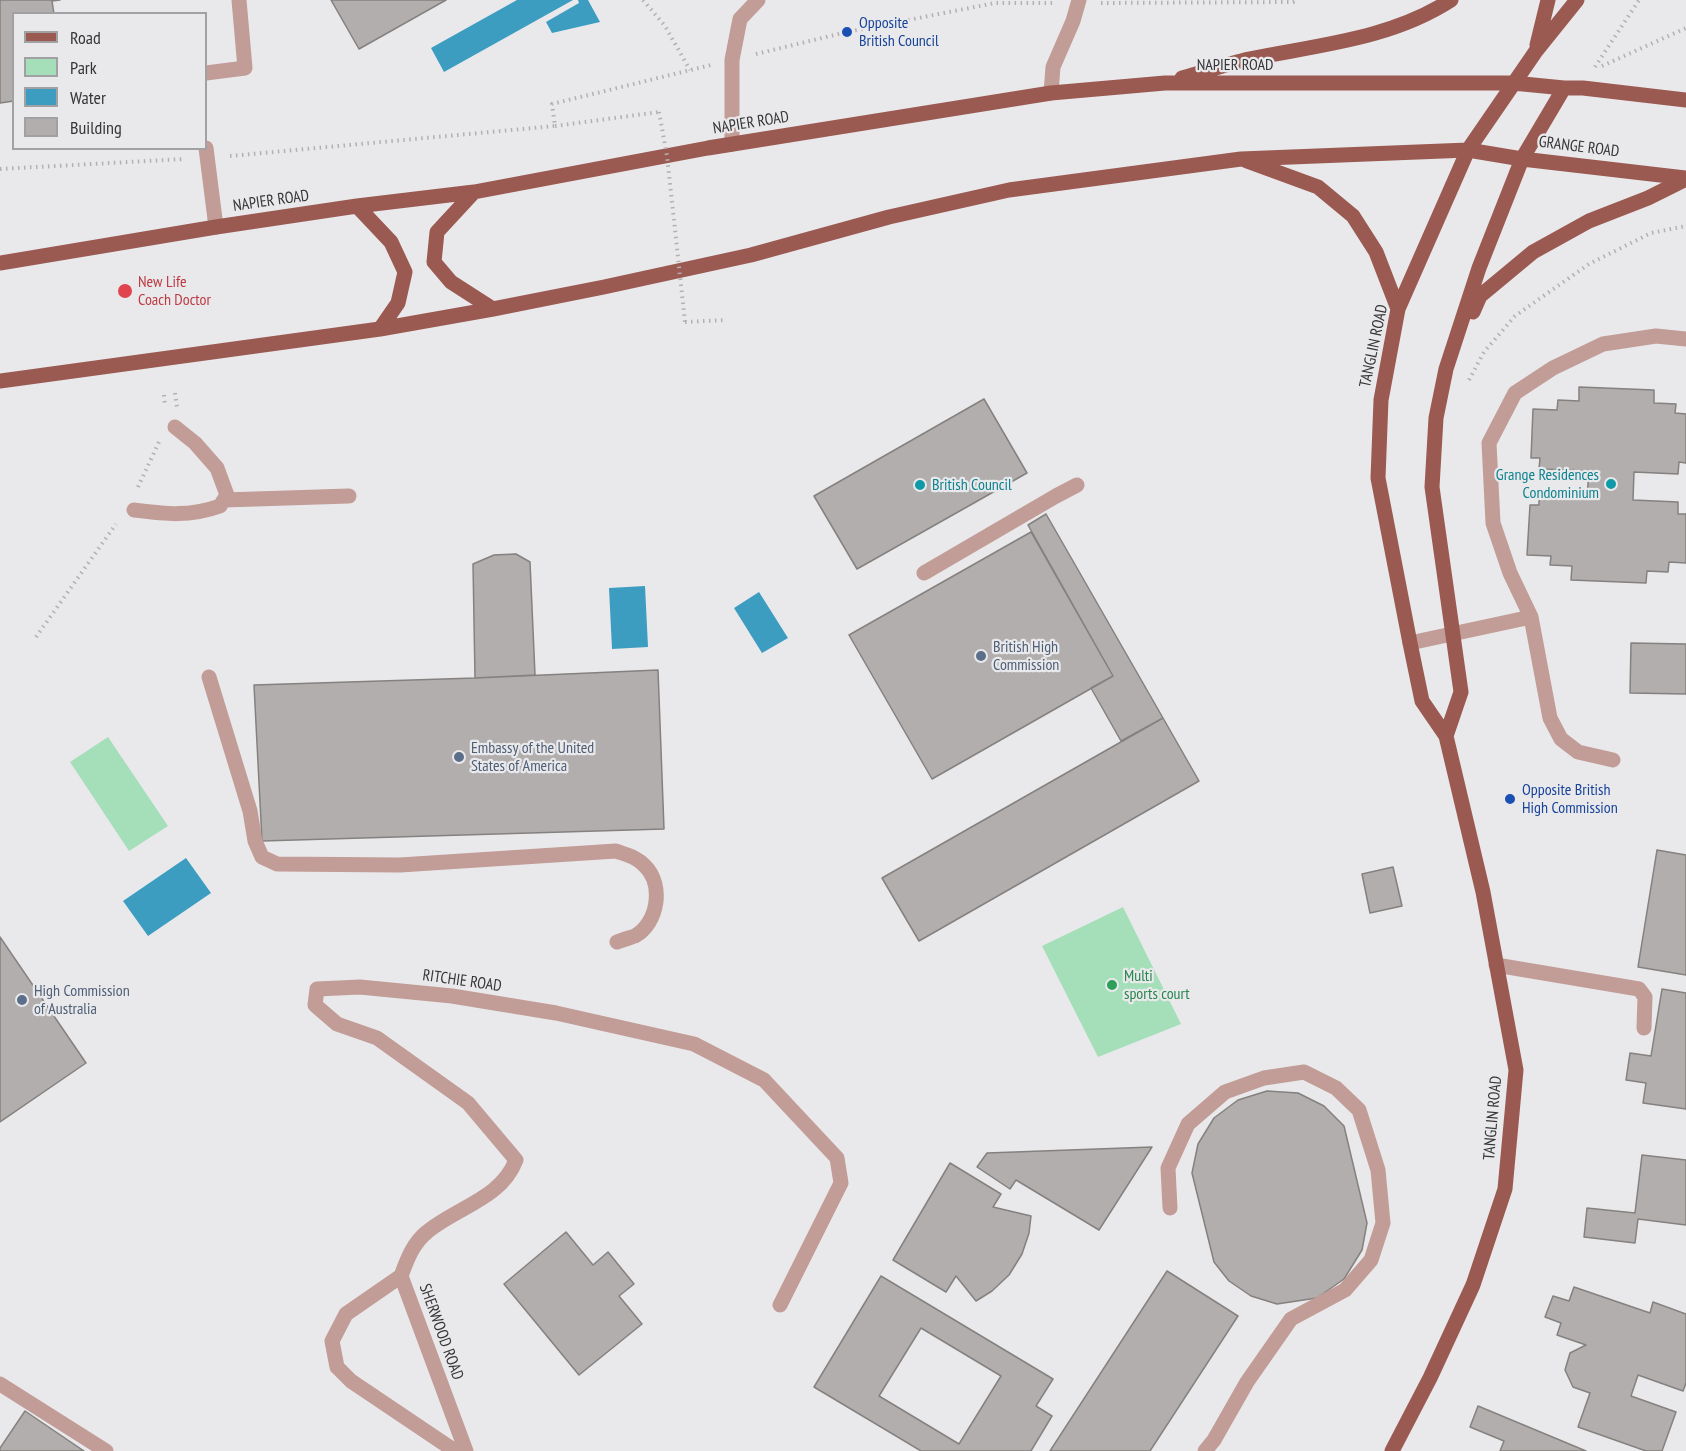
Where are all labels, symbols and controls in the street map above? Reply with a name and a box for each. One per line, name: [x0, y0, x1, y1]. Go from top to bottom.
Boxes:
legend: [12, 12, 207, 150]
place label: Opposite British Council: [859, 13, 939, 51]
marker: Opposite British Council: [840, 25, 854, 39]
text: Road: [70, 26, 101, 49]
street label: NAPIER ROAD: [1197, 55, 1273, 75]
text: Park: [70, 56, 97, 79]
text: Water: [70, 86, 106, 109]
street label: NAPIER ROAD: [712, 108, 790, 138]
text: Building: [70, 116, 122, 139]
street label: GRANGE ROAD: [1538, 133, 1620, 161]
street label: NAPIER ROAD: [232, 186, 310, 216]
place label: New Life Coach Doctor: [138, 272, 211, 310]
marker: New Life Coach Doctor: [116, 282, 134, 300]
street label: TANGLIN ROAD: [1356, 303, 1392, 389]
place label: Grange Residences Condominium: [1496, 465, 1599, 503]
place label: British Council: [932, 475, 1012, 495]
marker: Grange Residences Condominium: [1604, 477, 1618, 491]
marker: British Council: [913, 478, 927, 492]
place label: British High Commission: [993, 637, 1059, 675]
marker: British High Commission: [974, 649, 988, 663]
place label: Embassy of the United States of America: [471, 738, 594, 776]
marker: Embassy of the United States of America: [452, 750, 466, 764]
place label: Opposite British High Commission: [1522, 780, 1618, 818]
marker: Opposite British High Commission: [1503, 792, 1517, 806]
street label: RITCHIE ROAD: [421, 966, 503, 996]
place label: Multi sports court: [1124, 966, 1190, 1004]
marker: Multi sports court: [1105, 978, 1119, 992]
place label: High Commission of Australia: [34, 981, 130, 1019]
marker: High Commission of Australia: [15, 993, 29, 1007]
street label: TANGLIN ROAD: [1480, 1075, 1506, 1161]
street label: SHERWOOD ROAD: [415, 1281, 467, 1383]

